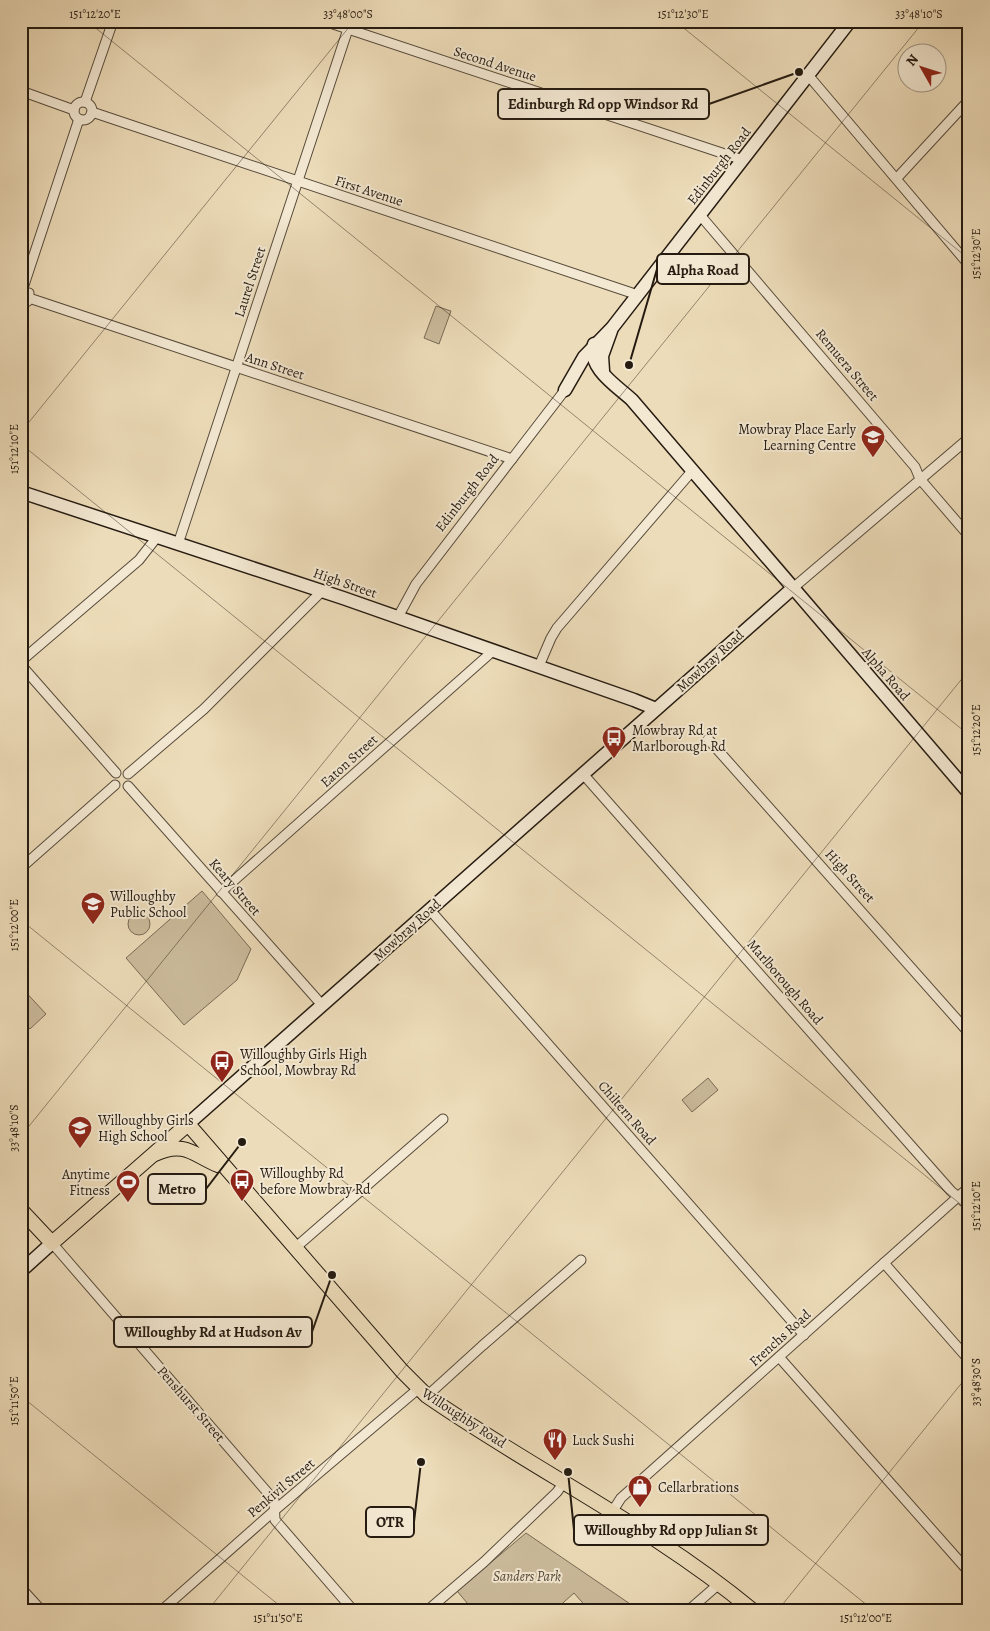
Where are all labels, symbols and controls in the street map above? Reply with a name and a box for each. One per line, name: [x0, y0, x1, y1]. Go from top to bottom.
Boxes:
text: 151°12'20"E: [69, 6, 121, 22]
text: 33°48'00"S: [323, 6, 373, 22]
text: 151°12'30"E: [658, 6, 708, 22]
text: 33°48'10"S: [895, 6, 943, 22]
street label: Second Avenue: [451, 42, 539, 86]
north arrow: [898, 42, 948, 92]
text: N: [902, 50, 923, 70]
callout: Edinburgh Rd opp Windsor Rd: [498, 89, 709, 119]
text: Edinburgh Rd opp Windsor Rd: [508, 94, 699, 114]
street label: Edinburgh Road: [683, 123, 756, 209]
street label: First Avenue: [332, 171, 406, 211]
text: 151°12'30"E: [968, 229, 984, 279]
street label: Laurel Street: [230, 244, 270, 320]
callout: Alpha Road: [657, 254, 749, 284]
text: Alpha Road: [666, 260, 740, 280]
street label: Remuera Street: [811, 325, 883, 405]
street label: Ann Street: [242, 347, 307, 384]
place label: Mowbray Place Early Learning Centre: [738, 420, 857, 455]
text: 151°12'10"E: [6, 424, 22, 474]
school or university icon: Mowbray Place Early Learning Centre: [860, 424, 886, 458]
street label: Edinburgh Road: [431, 450, 504, 536]
street label: High Street: [311, 563, 380, 603]
street label: Mowbray Road: [672, 625, 748, 696]
street label: Alpha Road: [857, 643, 915, 705]
text: 151°12'20"E: [968, 704, 984, 756]
place label: Mowbray Rd at Marlborough Rd: [632, 721, 726, 756]
bus stop icon: Mowbray Rd at Marlborough Rd: [601, 725, 627, 759]
street label: Eaton Street: [316, 730, 382, 792]
street label: High Street: [821, 845, 879, 907]
street label: Keary Street: [205, 854, 265, 920]
place label: Willoughby Public School: [109, 887, 187, 922]
school or university icon: Willoughby Public School: [80, 891, 106, 925]
street label: Mowbray Road: [369, 894, 445, 965]
text: 151°12'00"E: [6, 899, 22, 951]
street label: Marlborough Road: [743, 935, 828, 1029]
place label: Willoughby Girls High School, Mowbray Rd: [239, 1045, 368, 1080]
bus stop icon: Willoughby Girls High School, Mowbray Rd: [209, 1049, 235, 1083]
street label: Chiltern Road: [594, 1077, 661, 1150]
text: 33°48'10"S: [6, 1104, 22, 1152]
place label: Willoughby Girls High School: [97, 1111, 194, 1146]
school or university icon: Willoughby Girls High School: [67, 1115, 93, 1149]
place label: Willoughby Rd before Mowbray Rd: [259, 1164, 371, 1199]
place label: Anytime Fitness: [61, 1165, 110, 1200]
bus stop icon: Willoughby Rd before Mowbray Rd: [229, 1168, 255, 1202]
sports icon: Anytime Fitness: [115, 1169, 141, 1203]
callout: Metro: [148, 1174, 206, 1204]
text: Metro: [158, 1179, 196, 1199]
text: 151°12'10"E: [968, 1181, 984, 1231]
street label: Frenchs Road: [745, 1305, 815, 1371]
callout: Willoughby Rd at Hudson Av: [114, 1317, 312, 1347]
text: Willoughby Rd at Hudson Av: [123, 1322, 303, 1342]
text: 33°48'30"S: [968, 1358, 984, 1406]
street label: Penshurst Street: [153, 1362, 229, 1446]
text: 151°11'50"E: [6, 1376, 22, 1426]
street label: Willoughby Road: [417, 1383, 510, 1453]
restaurant icon: Luck Sushi: [542, 1427, 568, 1461]
place label: Luck Sushi: [572, 1431, 634, 1450]
street label: Penkivil Street: [243, 1454, 319, 1522]
shop icon: Cellarbrations: [627, 1474, 653, 1508]
place label: Cellarbrations: [658, 1478, 739, 1497]
callout: OTR: [366, 1507, 414, 1537]
text: OTR: [376, 1512, 404, 1532]
callout: Willoughby Rd opp Julian St: [574, 1515, 768, 1545]
text: Willoughby Rd opp Julian St: [583, 1520, 758, 1540]
park label: Sanders Park: [493, 1567, 561, 1586]
text: 151°11'50"E: [253, 1610, 303, 1626]
text: 151°12'00"E: [840, 1610, 892, 1626]

